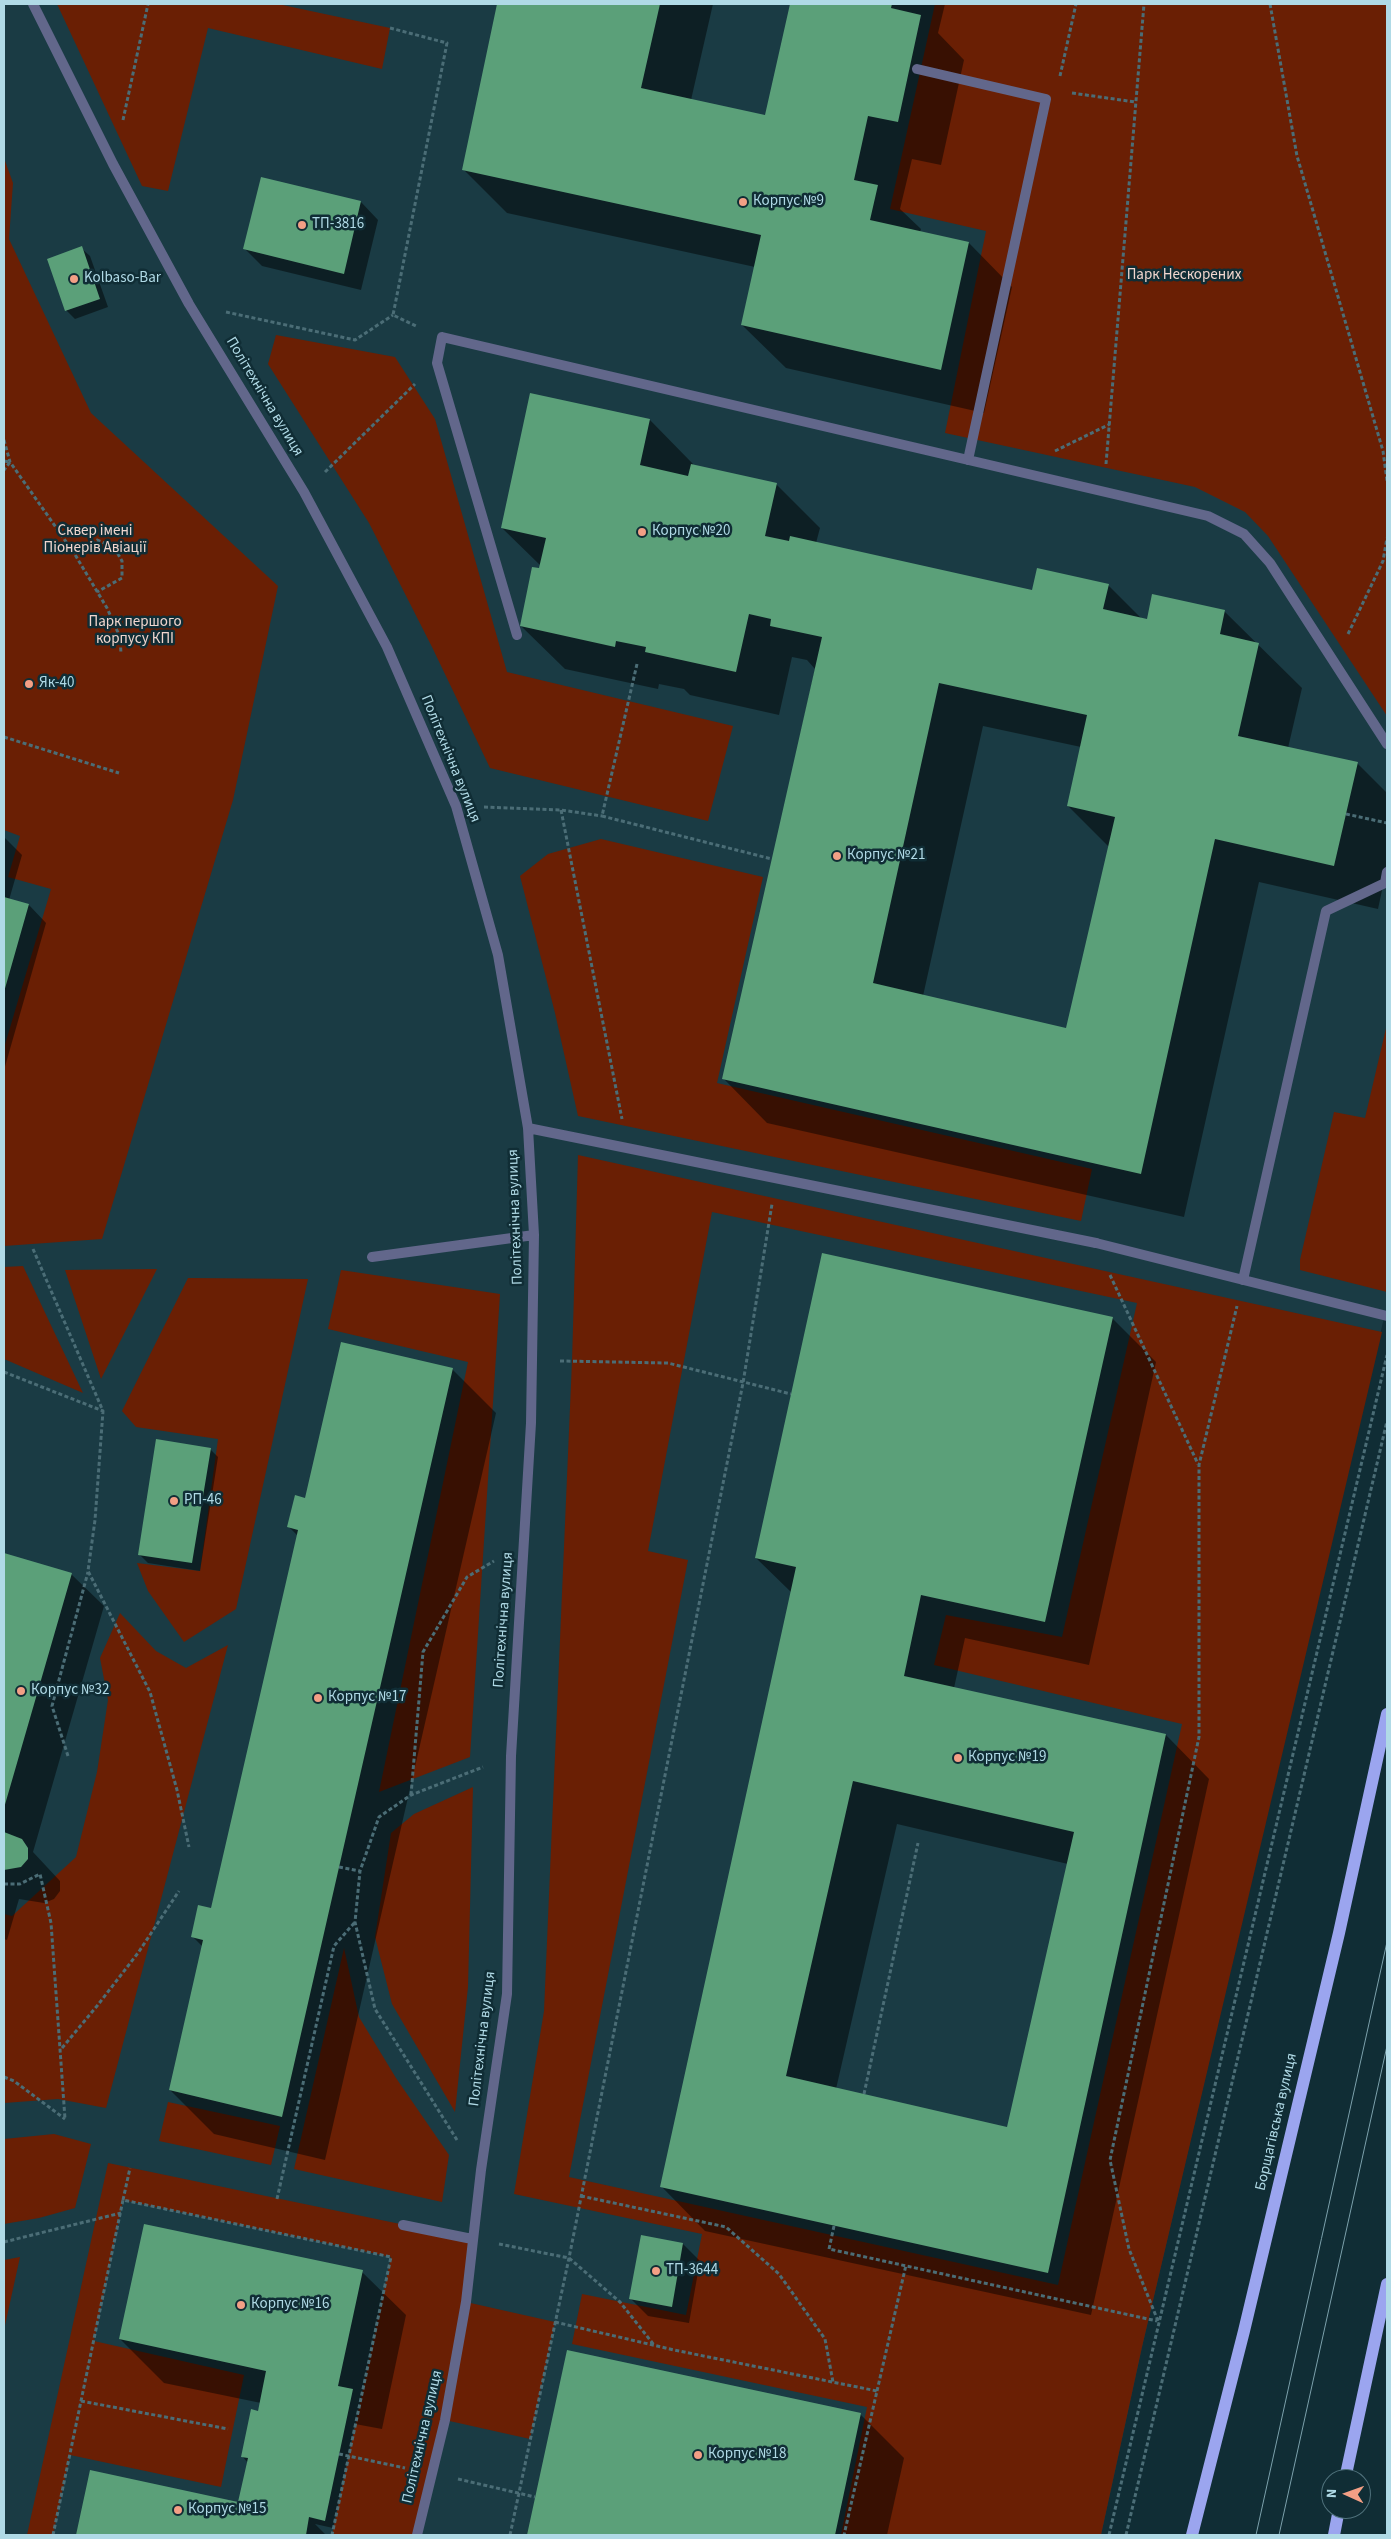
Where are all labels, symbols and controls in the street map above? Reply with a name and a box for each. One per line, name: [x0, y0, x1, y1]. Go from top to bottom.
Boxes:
place label: Корпус №9: [753, 193, 824, 211]
marker: Корпус №9: [737, 196, 749, 208]
place label: ТП-3816: [312, 216, 364, 234]
marker: ТП-3816: [296, 219, 308, 231]
park label: Парк Нескорених: [1127, 267, 1241, 285]
place label: Kolbaso-Bar: [84, 270, 161, 288]
marker: Kolbaso-Bar: [68, 273, 80, 285]
street label: Політехнічна вулиця: [221, 334, 307, 460]
park label: Сквер імені Піонерів Авіації: [44, 523, 146, 558]
place label: Корпус №20: [652, 523, 730, 541]
marker: Корпус №20: [636, 526, 648, 538]
park label: Парк першого корпусу КПІ: [88, 614, 182, 649]
place label: Як-40: [39, 675, 74, 693]
marker: Як-40: [23, 678, 35, 690]
street label: Політехнічна вулиця: [416, 693, 484, 825]
place label: Корпус №21: [847, 847, 925, 865]
marker: Корпус №21: [831, 850, 843, 862]
street label: Політехнічна вулиця: [505, 1149, 527, 1285]
place label: РП-46: [184, 1492, 222, 1510]
marker: РП-46: [168, 1495, 180, 1507]
street label: Політехнічна вулиця: [490, 1552, 518, 1688]
place label: Корпус №32: [31, 1682, 109, 1700]
marker: Корпус №32: [15, 1685, 27, 1697]
place label: Корпус №17: [328, 1689, 406, 1707]
marker: Корпус №17: [312, 1692, 324, 1704]
place label: Корпус №19: [968, 1749, 1046, 1767]
marker: Корпус №19: [952, 1752, 964, 1764]
street label: Політехнічна вулиця: [466, 1970, 500, 2108]
street label: Борщагівська вулиця: [1252, 2051, 1302, 2193]
place label: ТП-3644: [666, 2262, 718, 2280]
marker: ТП-3644: [650, 2265, 662, 2277]
place label: Корпус №16: [251, 2296, 329, 2314]
marker: Корпус №16: [235, 2299, 247, 2311]
street label: Політехнічна вулиця: [399, 2369, 447, 2505]
place label: Корпус №18: [708, 2446, 786, 2464]
marker: Корпус №18: [692, 2449, 704, 2461]
north arrow: [1321, 2469, 1371, 2519]
text: N: [1322, 2489, 1342, 2499]
place label: Корпус №15: [188, 2501, 266, 2519]
marker: Корпус №15: [172, 2504, 184, 2516]

